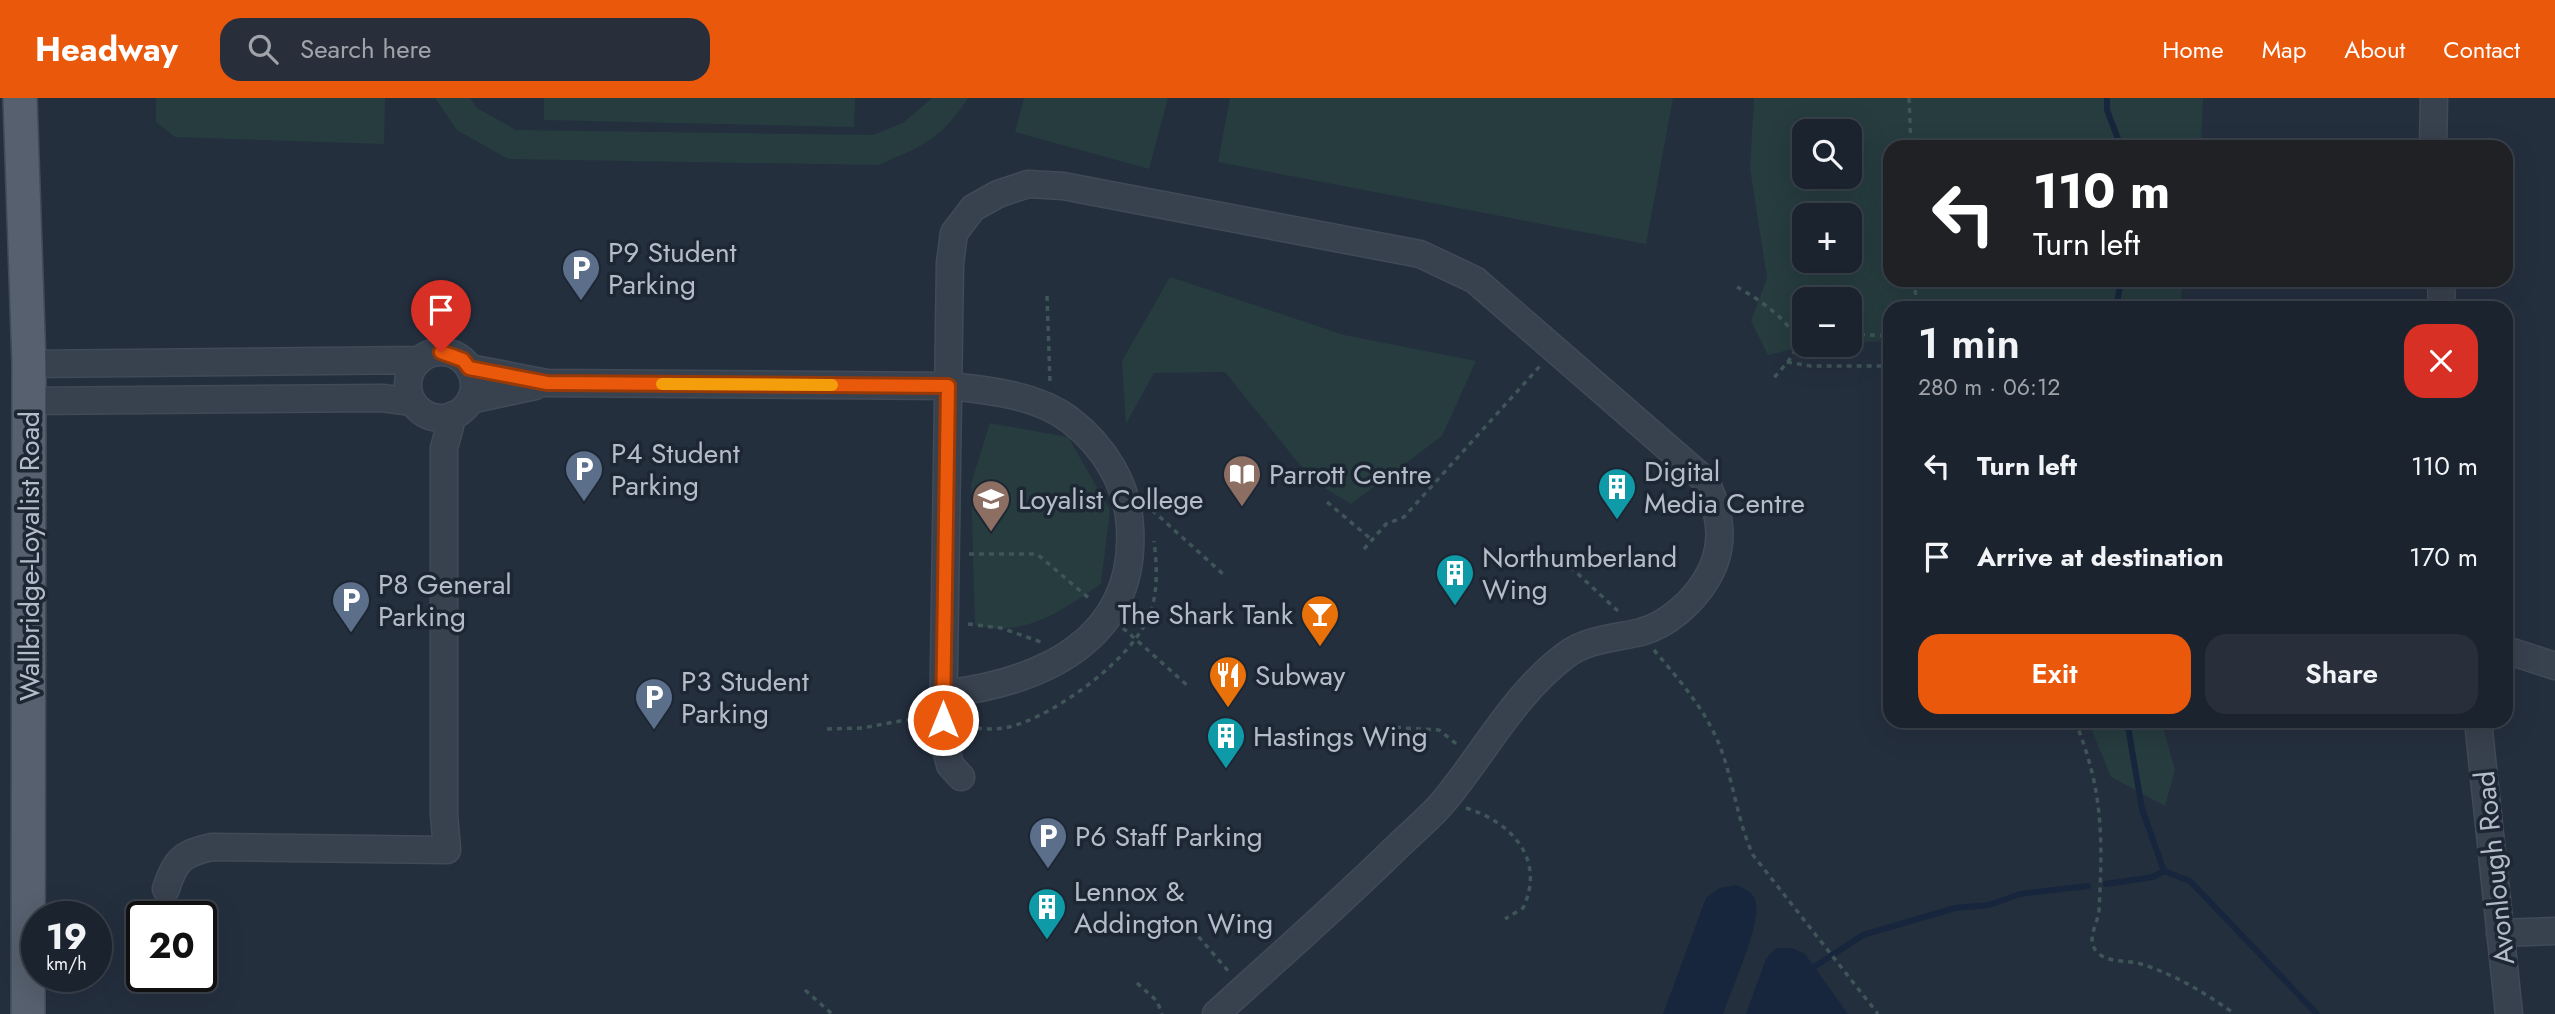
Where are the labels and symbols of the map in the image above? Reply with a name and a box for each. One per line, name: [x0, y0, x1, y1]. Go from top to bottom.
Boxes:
place label: P9 Student Parking: [608, 232, 737, 305]
parking icon: P9 Student Parking: [560, 247, 602, 302]
pin: [411, 280, 471, 352]
street label: Wallbridge-Loyalist Road: [9, 411, 50, 701]
place label: P4 Student Parking: [611, 433, 740, 506]
parking icon: P4 Student Parking: [563, 448, 605, 503]
place label: Digital Media Centre: [1644, 451, 1805, 524]
library icon: Parrott Centre: [1221, 453, 1263, 508]
place label: Parrott Centre: [1269, 454, 1432, 495]
building icon: Digital Media Centre: [1596, 466, 1638, 521]
school or university icon: Loyalist College: [970, 478, 1012, 533]
place label: Loyalist College: [1018, 479, 1204, 520]
place label: Northumberland Wing: [1482, 537, 1677, 610]
building icon: Northumberland Wing: [1434, 552, 1476, 607]
place label: P8 General Parking: [378, 564, 512, 637]
parking icon: P8 General Parking: [330, 579, 372, 634]
bar icon: The Shark Tank: [1299, 593, 1341, 648]
place label: The Shark Tank: [1118, 594, 1294, 635]
restaurant icon: Subway: [1207, 654, 1249, 709]
place label: Subway: [1255, 655, 1346, 696]
place label: P3 Student Parking: [681, 661, 809, 734]
parking icon: P3 Student Parking: [633, 676, 675, 731]
position arrow: [906, 683, 980, 757]
building icon: Hastings Wing: [1205, 715, 1247, 770]
place label: Hastings Wing: [1253, 716, 1428, 757]
street label: Avonlough Road: [2464, 769, 2525, 967]
parking icon: P6 Staff Parking: [1027, 815, 1069, 870]
place label: P6 Staff Parking: [1075, 816, 1263, 857]
place label: Lennox & Addington Wing: [1074, 871, 1273, 944]
building icon: Lennox & Addington Wing: [1026, 886, 1068, 941]
speed limit sign: 20: [126, 901, 217, 992]

